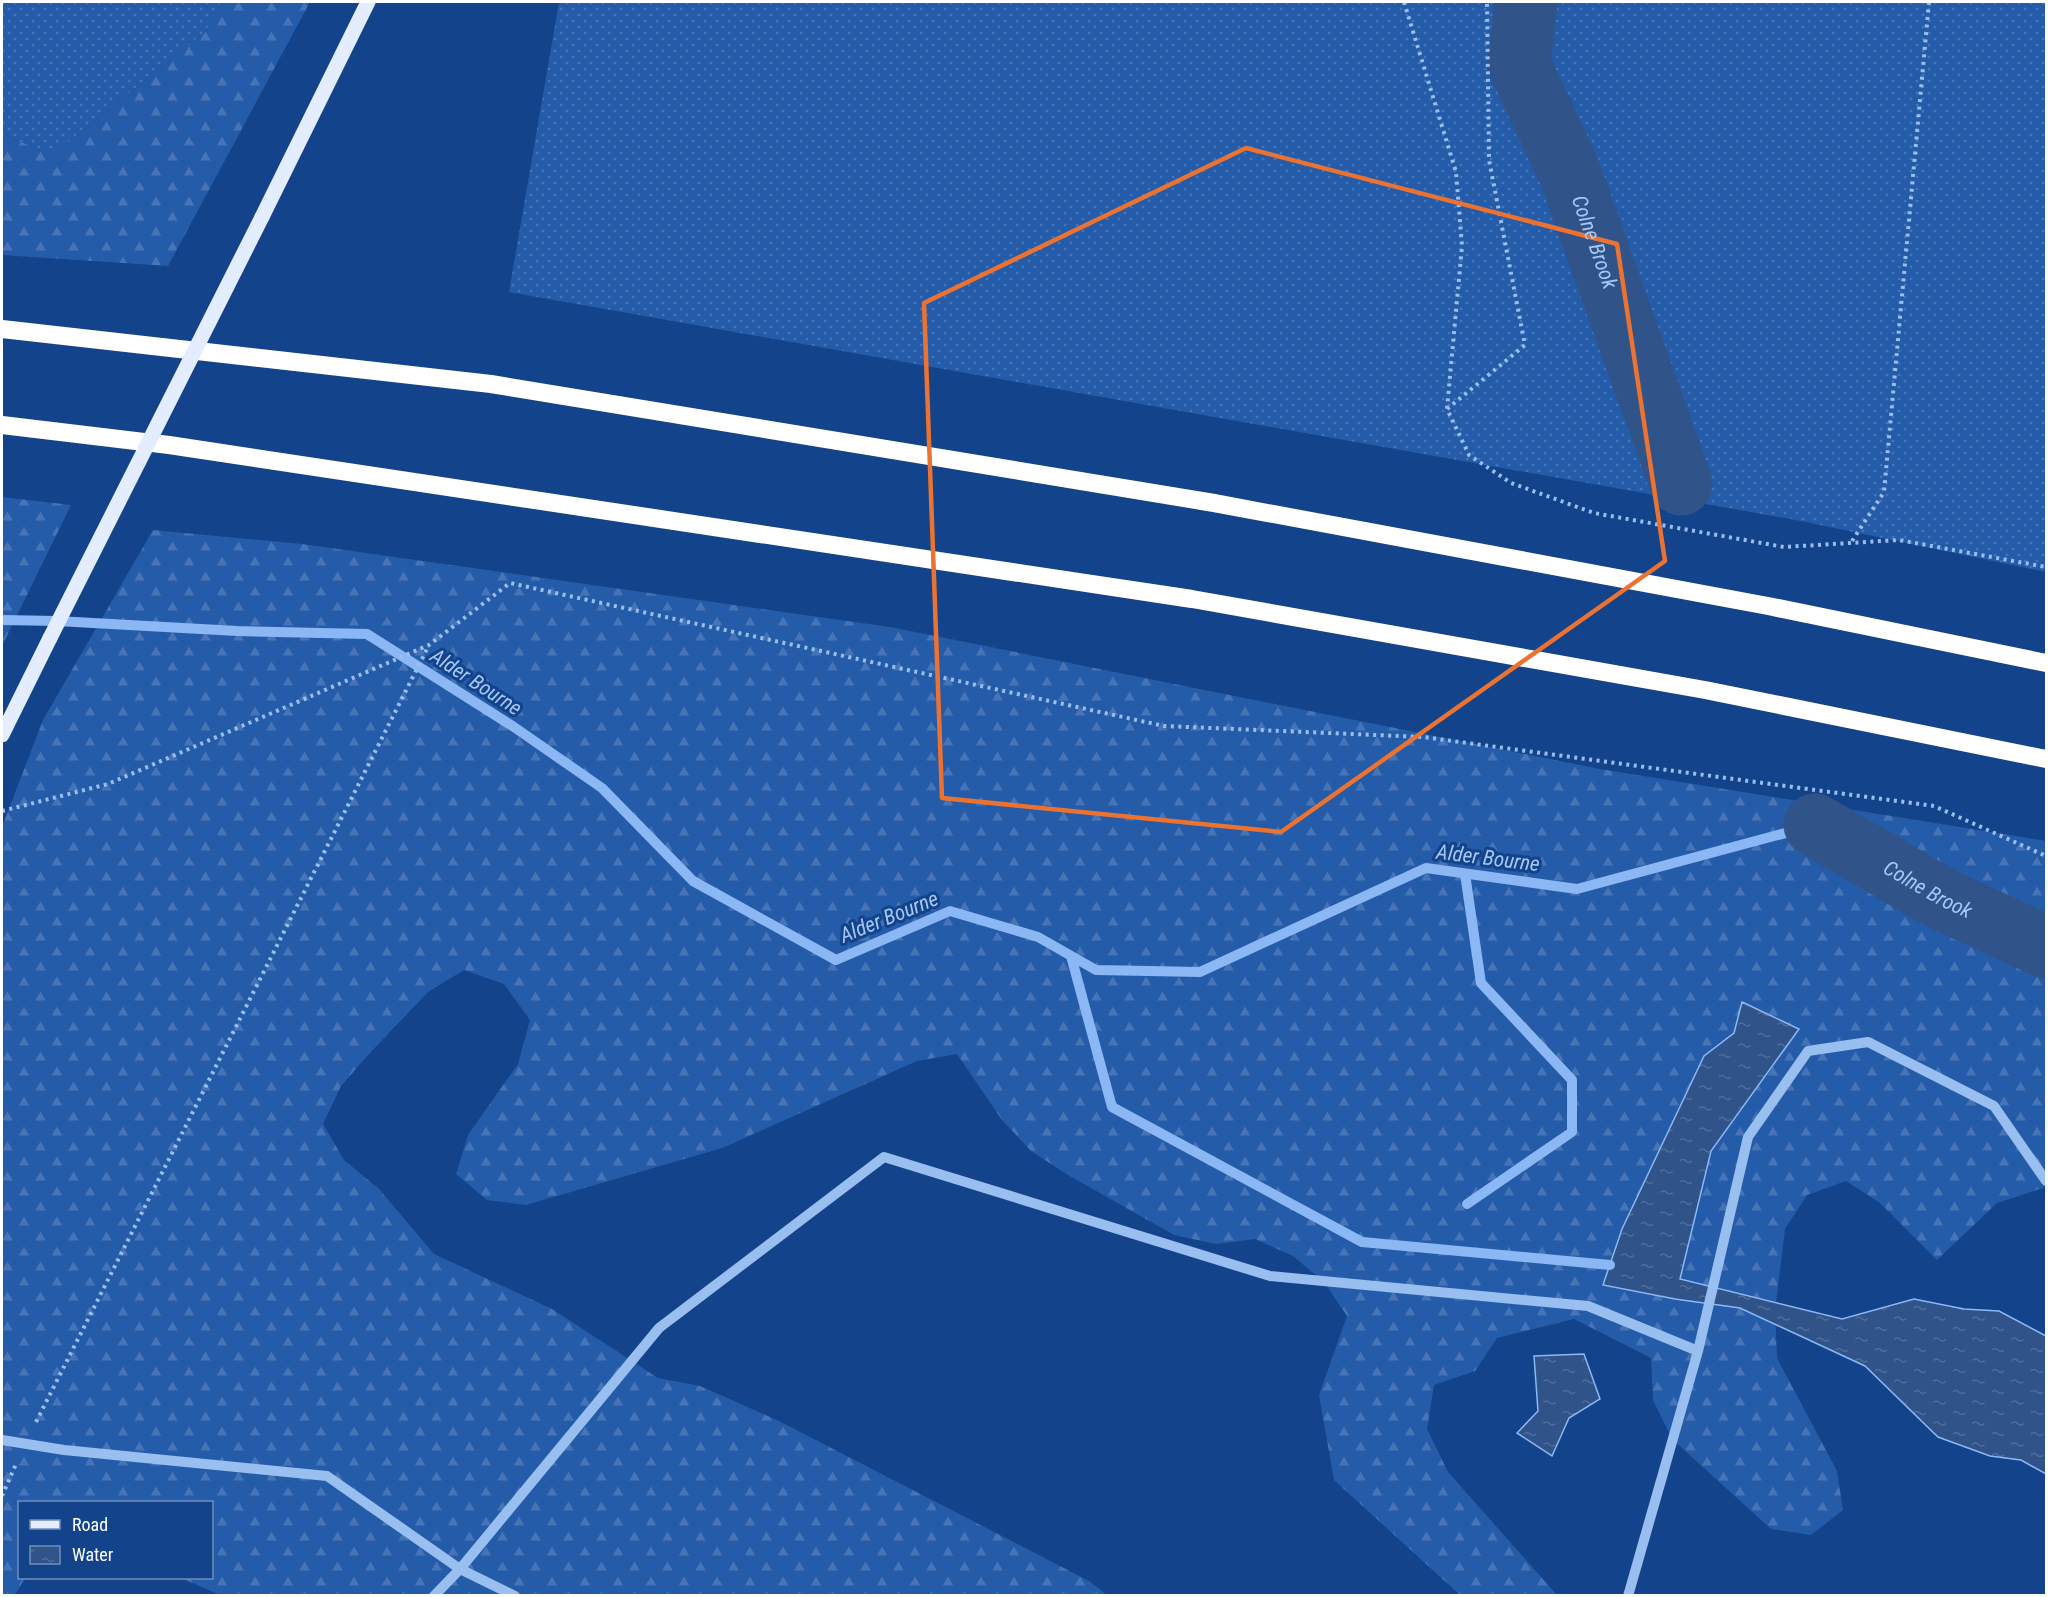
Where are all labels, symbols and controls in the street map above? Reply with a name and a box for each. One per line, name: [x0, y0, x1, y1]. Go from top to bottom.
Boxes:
water label: Colne Brook: [1567, 192, 1622, 293]
water label: Alder Bourne: [425, 643, 526, 720]
water label: Alder Bourne: [1434, 840, 1541, 876]
water label: Colne Brook: [1879, 856, 1977, 924]
water label: Alder Bourne: [835, 886, 942, 948]
legend: [18, 1501, 213, 1579]
text: Road: [72, 1514, 108, 1535]
text: Water: [72, 1544, 114, 1565]

